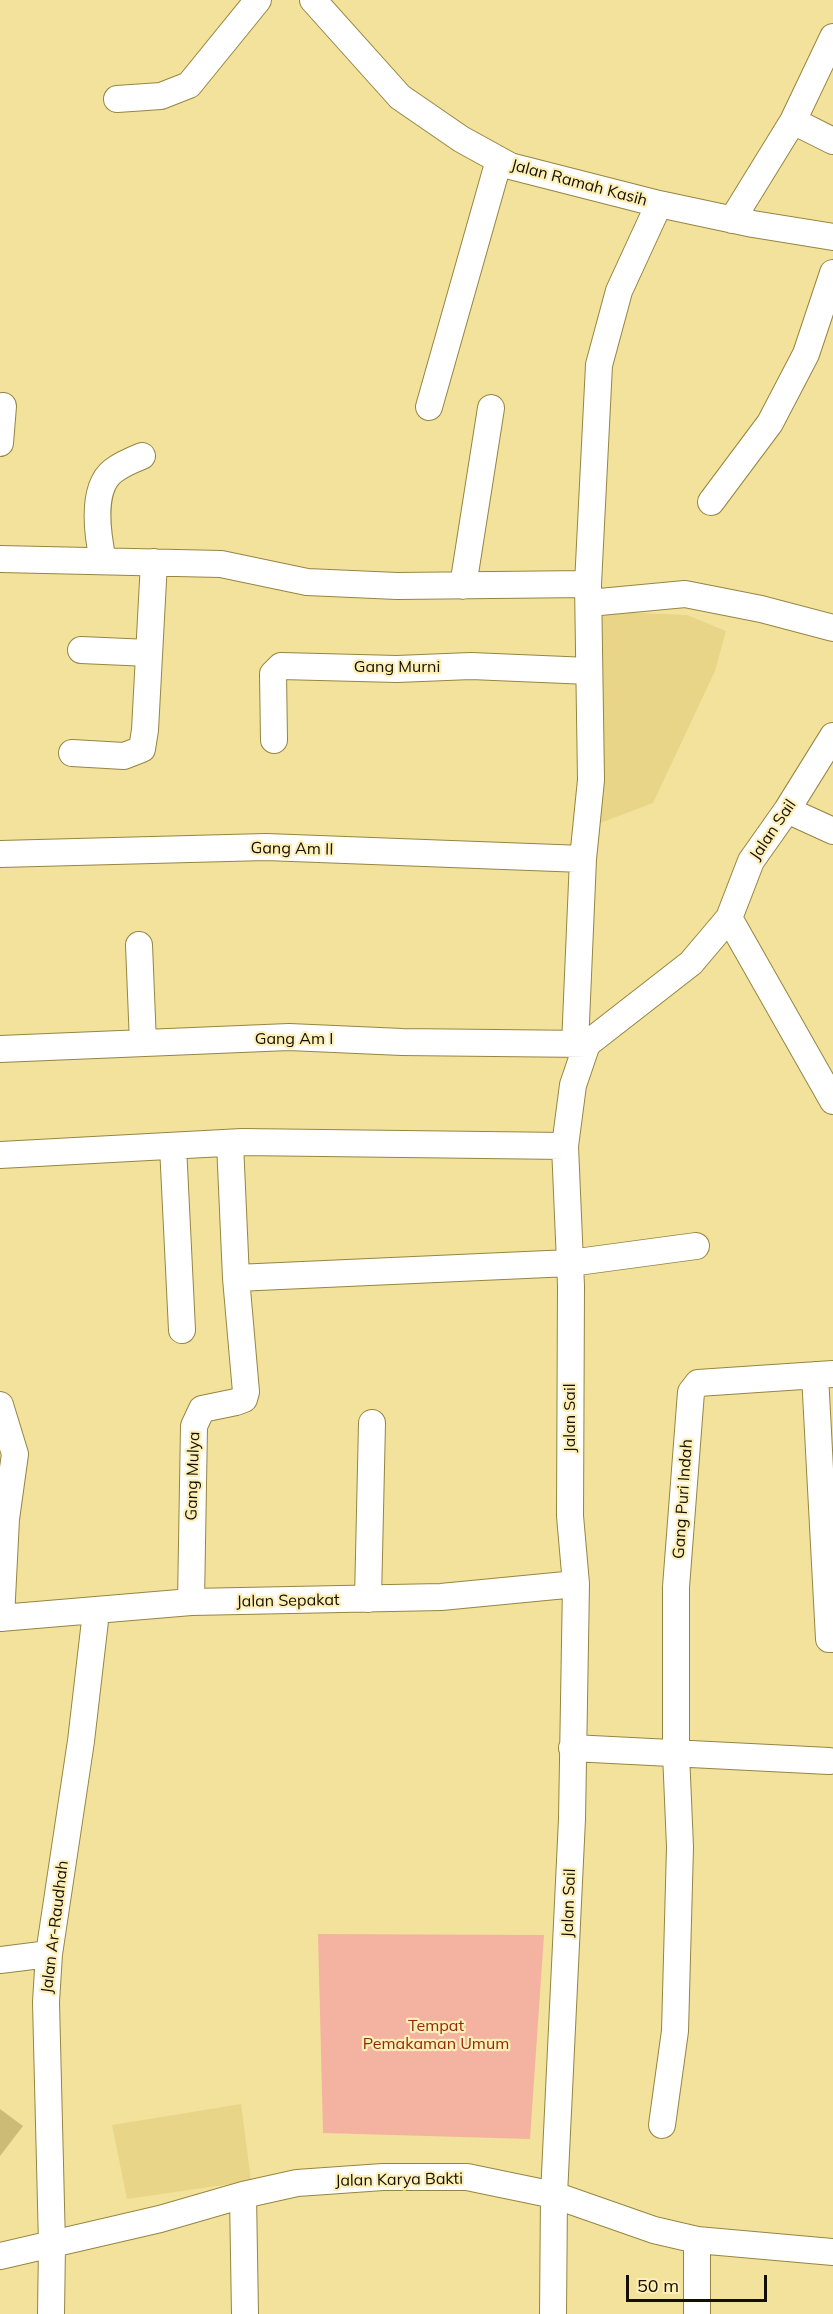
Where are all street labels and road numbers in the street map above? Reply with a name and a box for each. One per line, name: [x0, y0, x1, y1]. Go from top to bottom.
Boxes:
street label: Jalan Ramah Kasih: [509, 156, 649, 210]
street label: Gang Murni: [354, 657, 440, 677]
street label: Jalan Sail: [746, 796, 800, 864]
street label: Gang Am II: [250, 839, 334, 859]
street label: Gang Am I: [255, 1029, 333, 1049]
street label: Jalan Sail: [560, 1383, 580, 1453]
street label: Gang Mulya: [182, 1431, 204, 1521]
street label: Gang Puri Indah: [669, 1439, 697, 1559]
street label: Jalan Sepakat: [236, 1591, 340, 1611]
street label: Jalan Ar-Raudhah: [37, 1859, 73, 1995]
street label: Jalan Sail: [558, 1868, 580, 1938]
street label: Jalan Karya Bakti: [335, 2169, 463, 2191]

